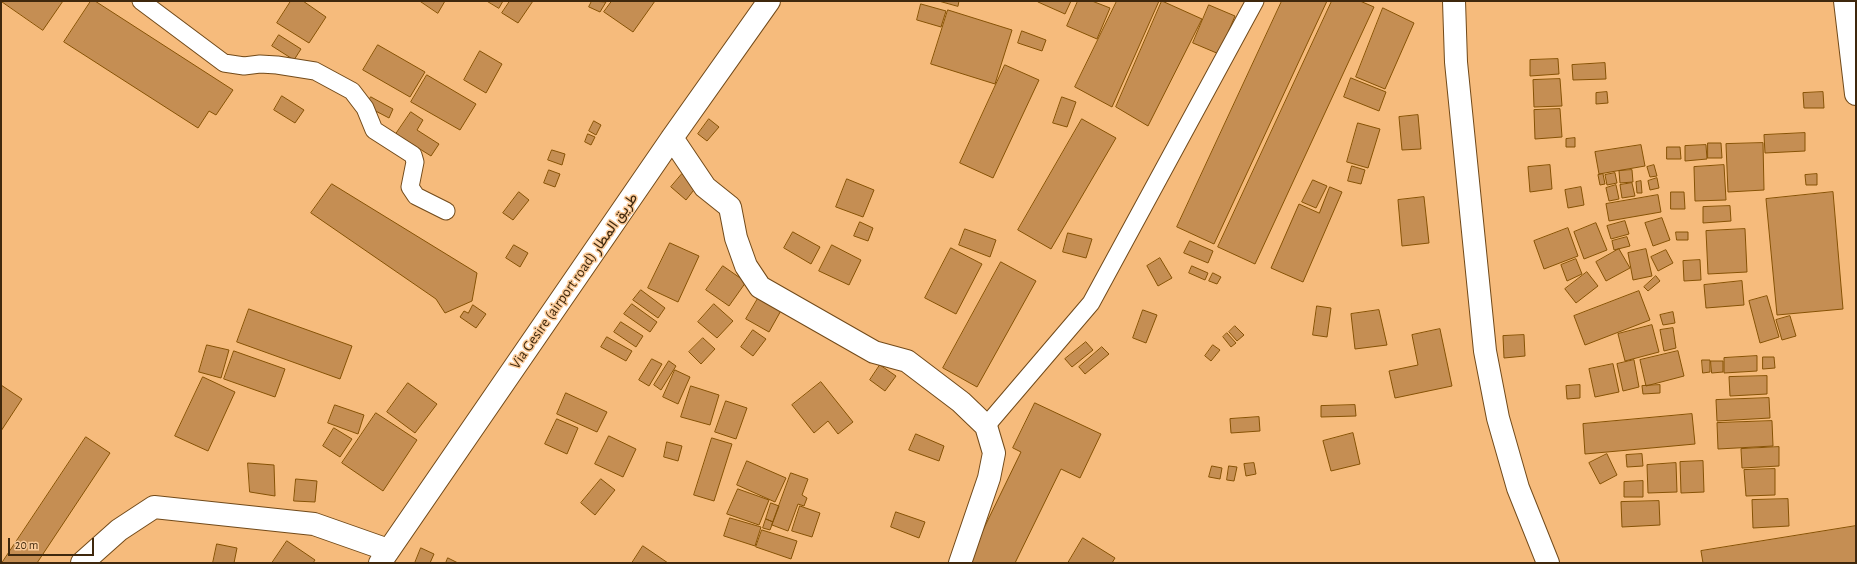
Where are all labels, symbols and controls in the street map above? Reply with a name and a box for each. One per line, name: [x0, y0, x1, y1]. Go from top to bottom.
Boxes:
street label: Via Gesire (airport road) طريق المطار: [506, 189, 642, 373]
scale bar: [10, 530, 96, 556]
text: 20 m: [15, 539, 38, 551]

